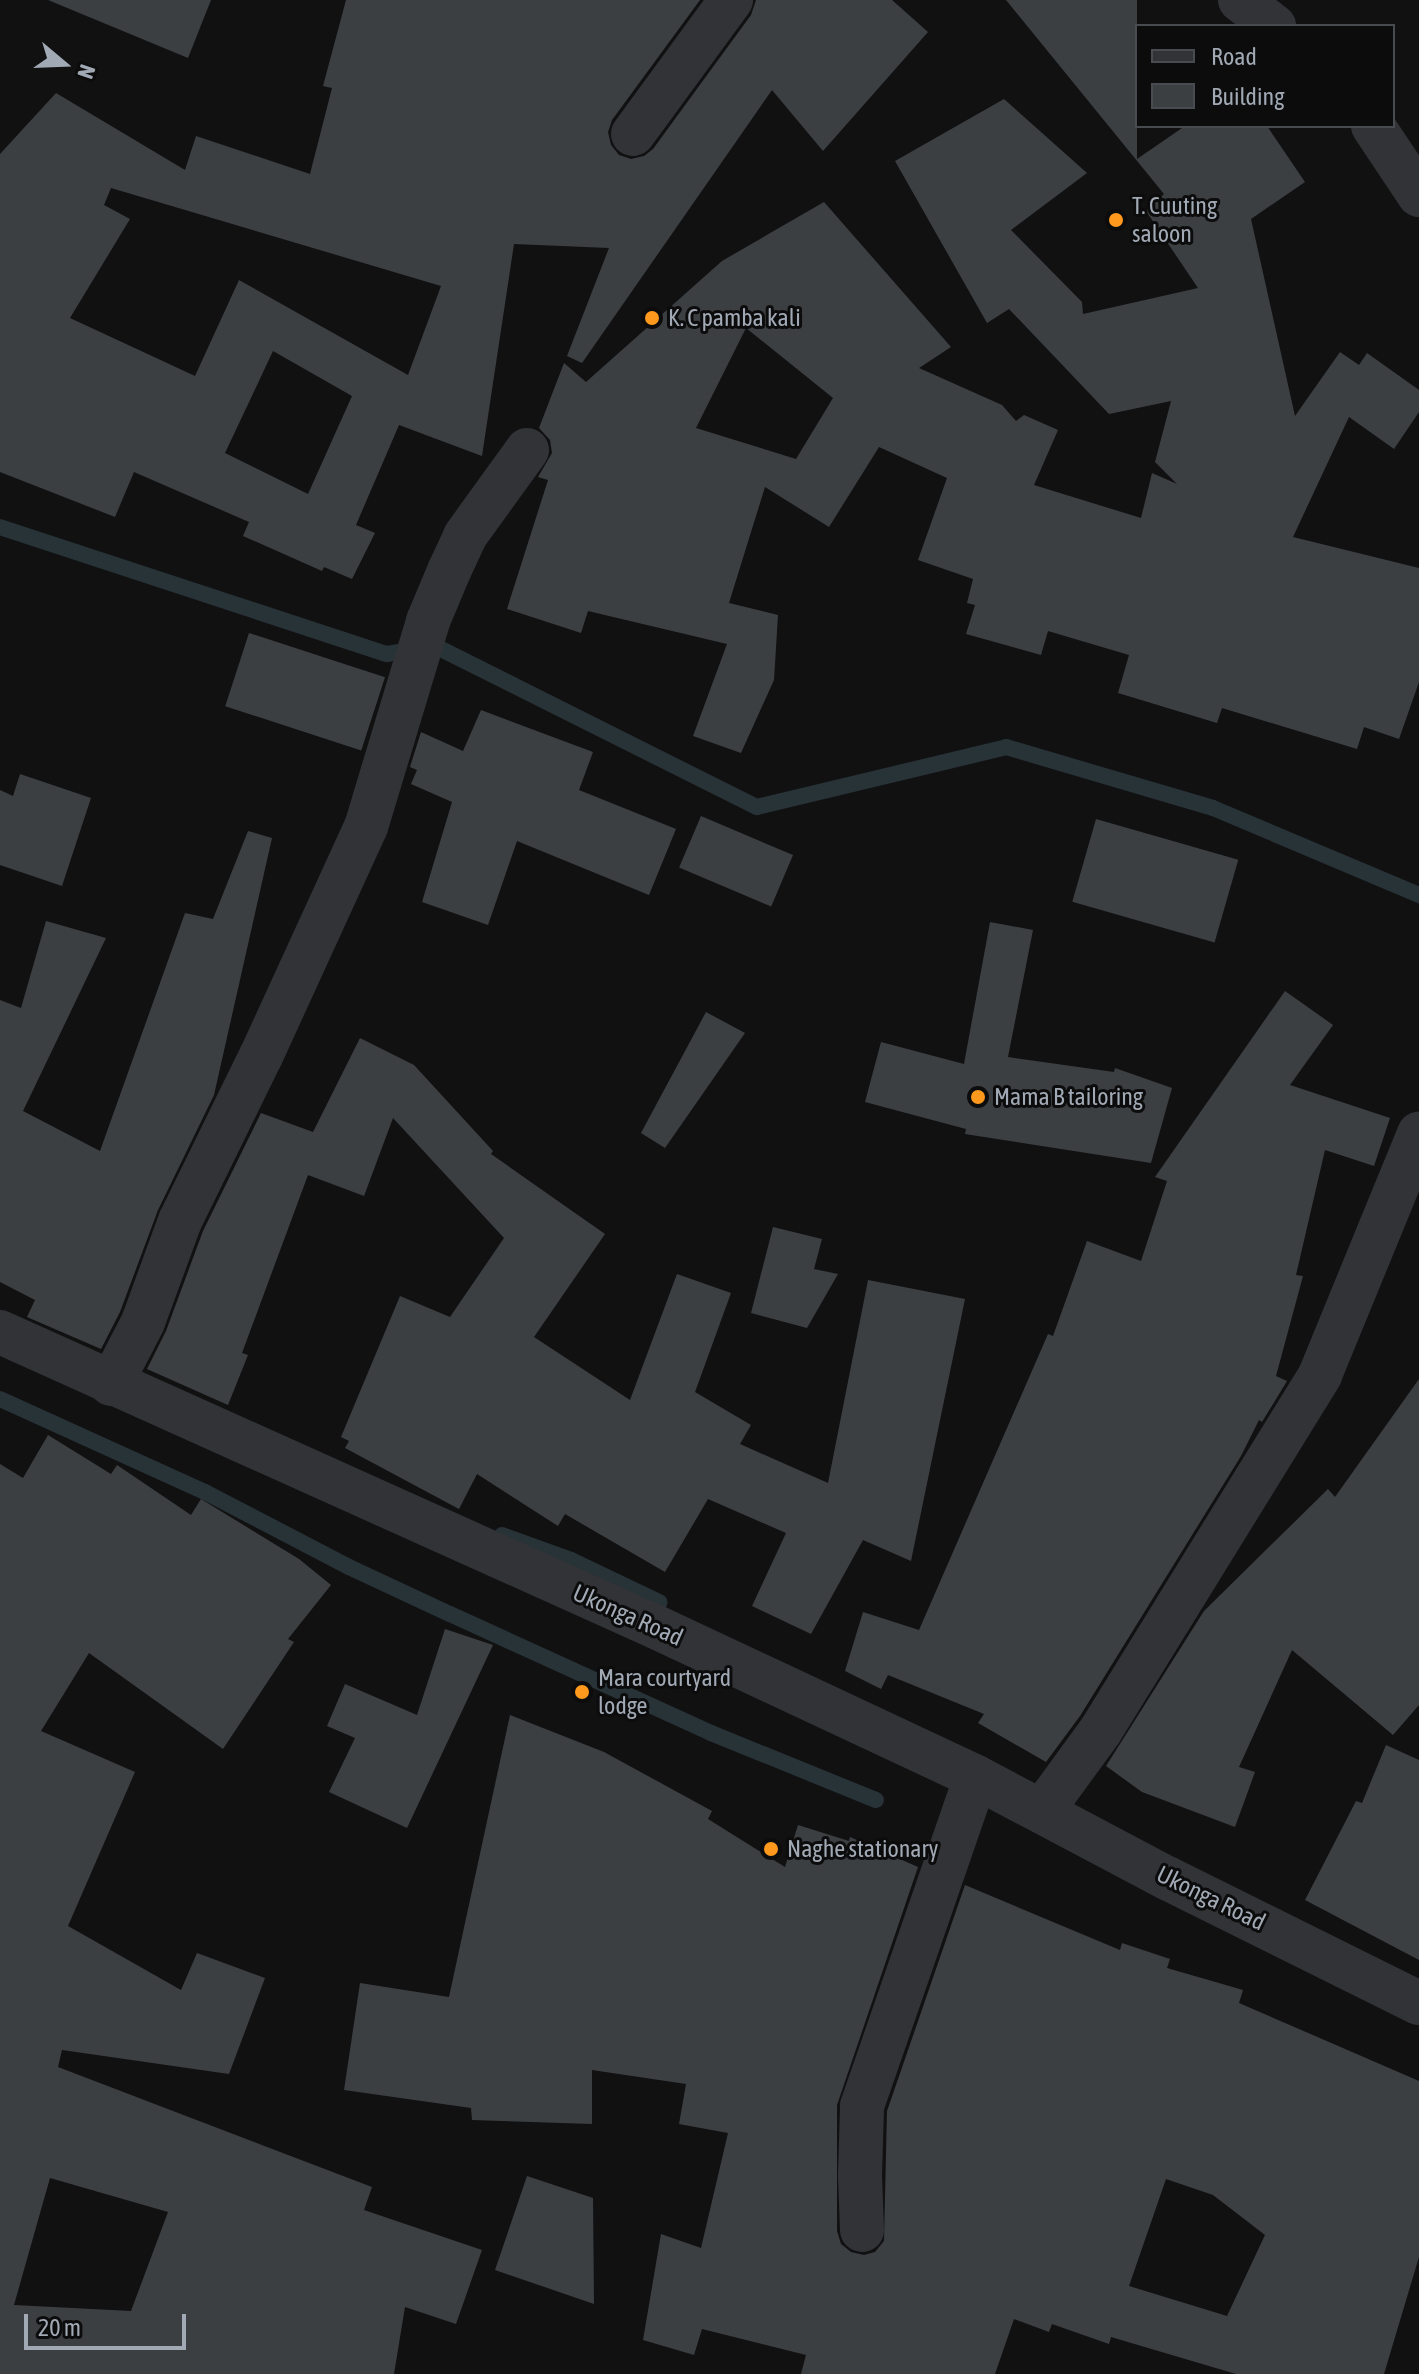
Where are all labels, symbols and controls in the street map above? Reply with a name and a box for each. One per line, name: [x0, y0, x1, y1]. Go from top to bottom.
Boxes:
north arrow: [24, 24, 104, 104]
legend: [1135, 24, 1395, 128]
text: Road: [1211, 43, 1257, 70]
text: N: [72, 61, 101, 82]
text: Building: [1211, 83, 1284, 110]
place label: T. Cuuting saloon: [1132, 192, 1217, 248]
marker: T. Cuuting saloon: [1107, 211, 1125, 229]
place label: K. C pamba kali: [668, 304, 801, 332]
marker: K. C pamba kali: [643, 309, 661, 327]
place label: Mama B tailoring: [994, 1083, 1143, 1111]
marker: Mama B tailoring: [969, 1088, 987, 1106]
street label: Ukonga Road: [569, 1578, 687, 1652]
place label: Mara courtyard lodge: [598, 1664, 731, 1720]
marker: Mara courtyard lodge: [573, 1683, 591, 1701]
place label: Naghe stationary: [787, 1835, 938, 1863]
marker: Naghe stationary: [762, 1840, 780, 1858]
street label: Ukonga Road: [1152, 1859, 1270, 1937]
scale bar: [28, 2298, 190, 2348]
text: 20 m: [38, 2314, 81, 2341]

